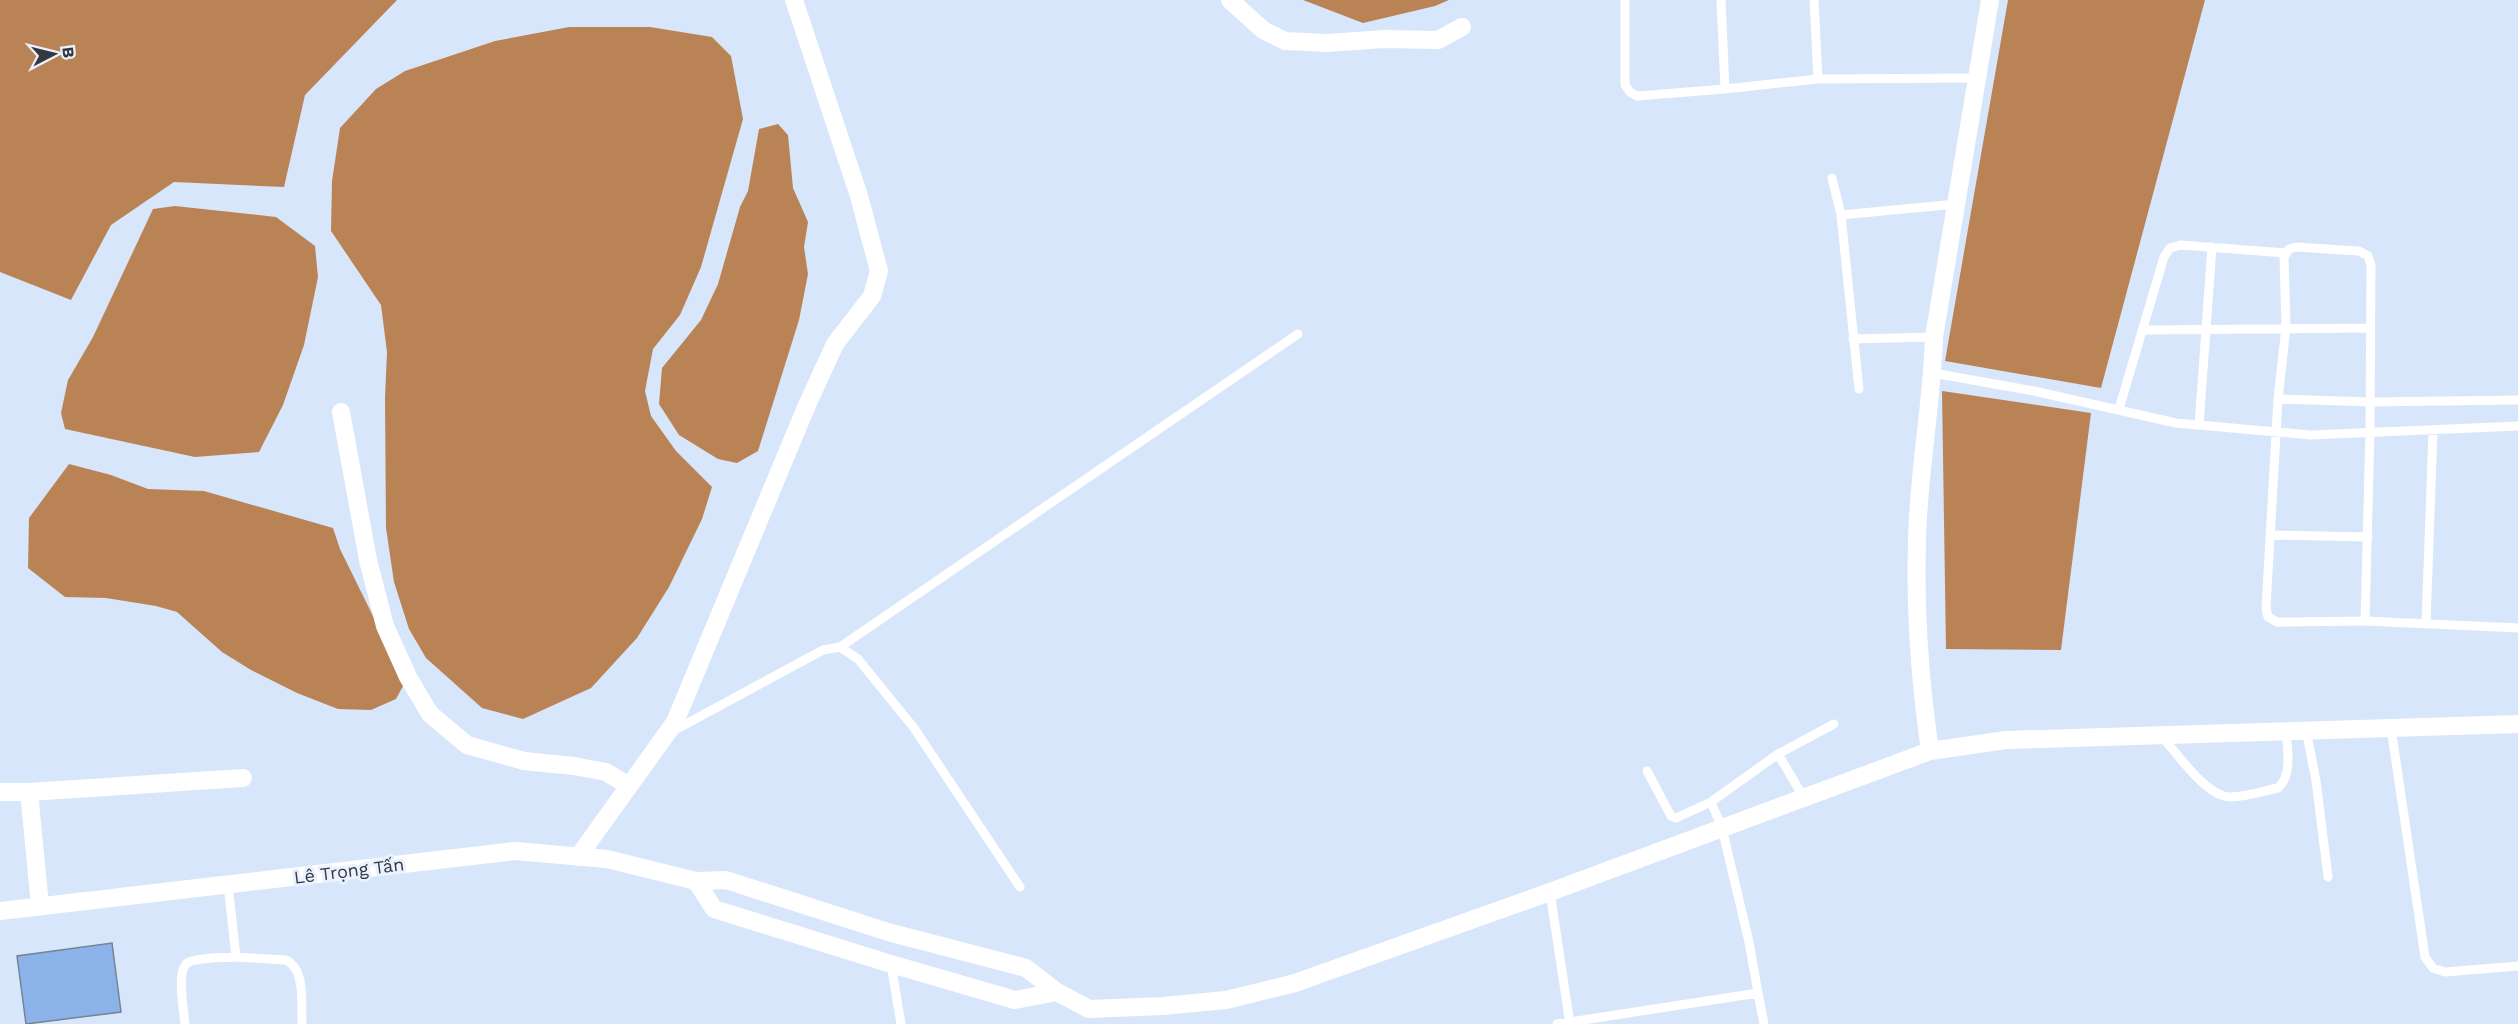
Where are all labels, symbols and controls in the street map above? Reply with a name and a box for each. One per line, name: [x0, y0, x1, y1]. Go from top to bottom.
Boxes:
north arrow: [24, 24, 84, 84]
text: B: [58, 46, 78, 59]
street label: Lê Trọng Tấn: [293, 853, 405, 888]

